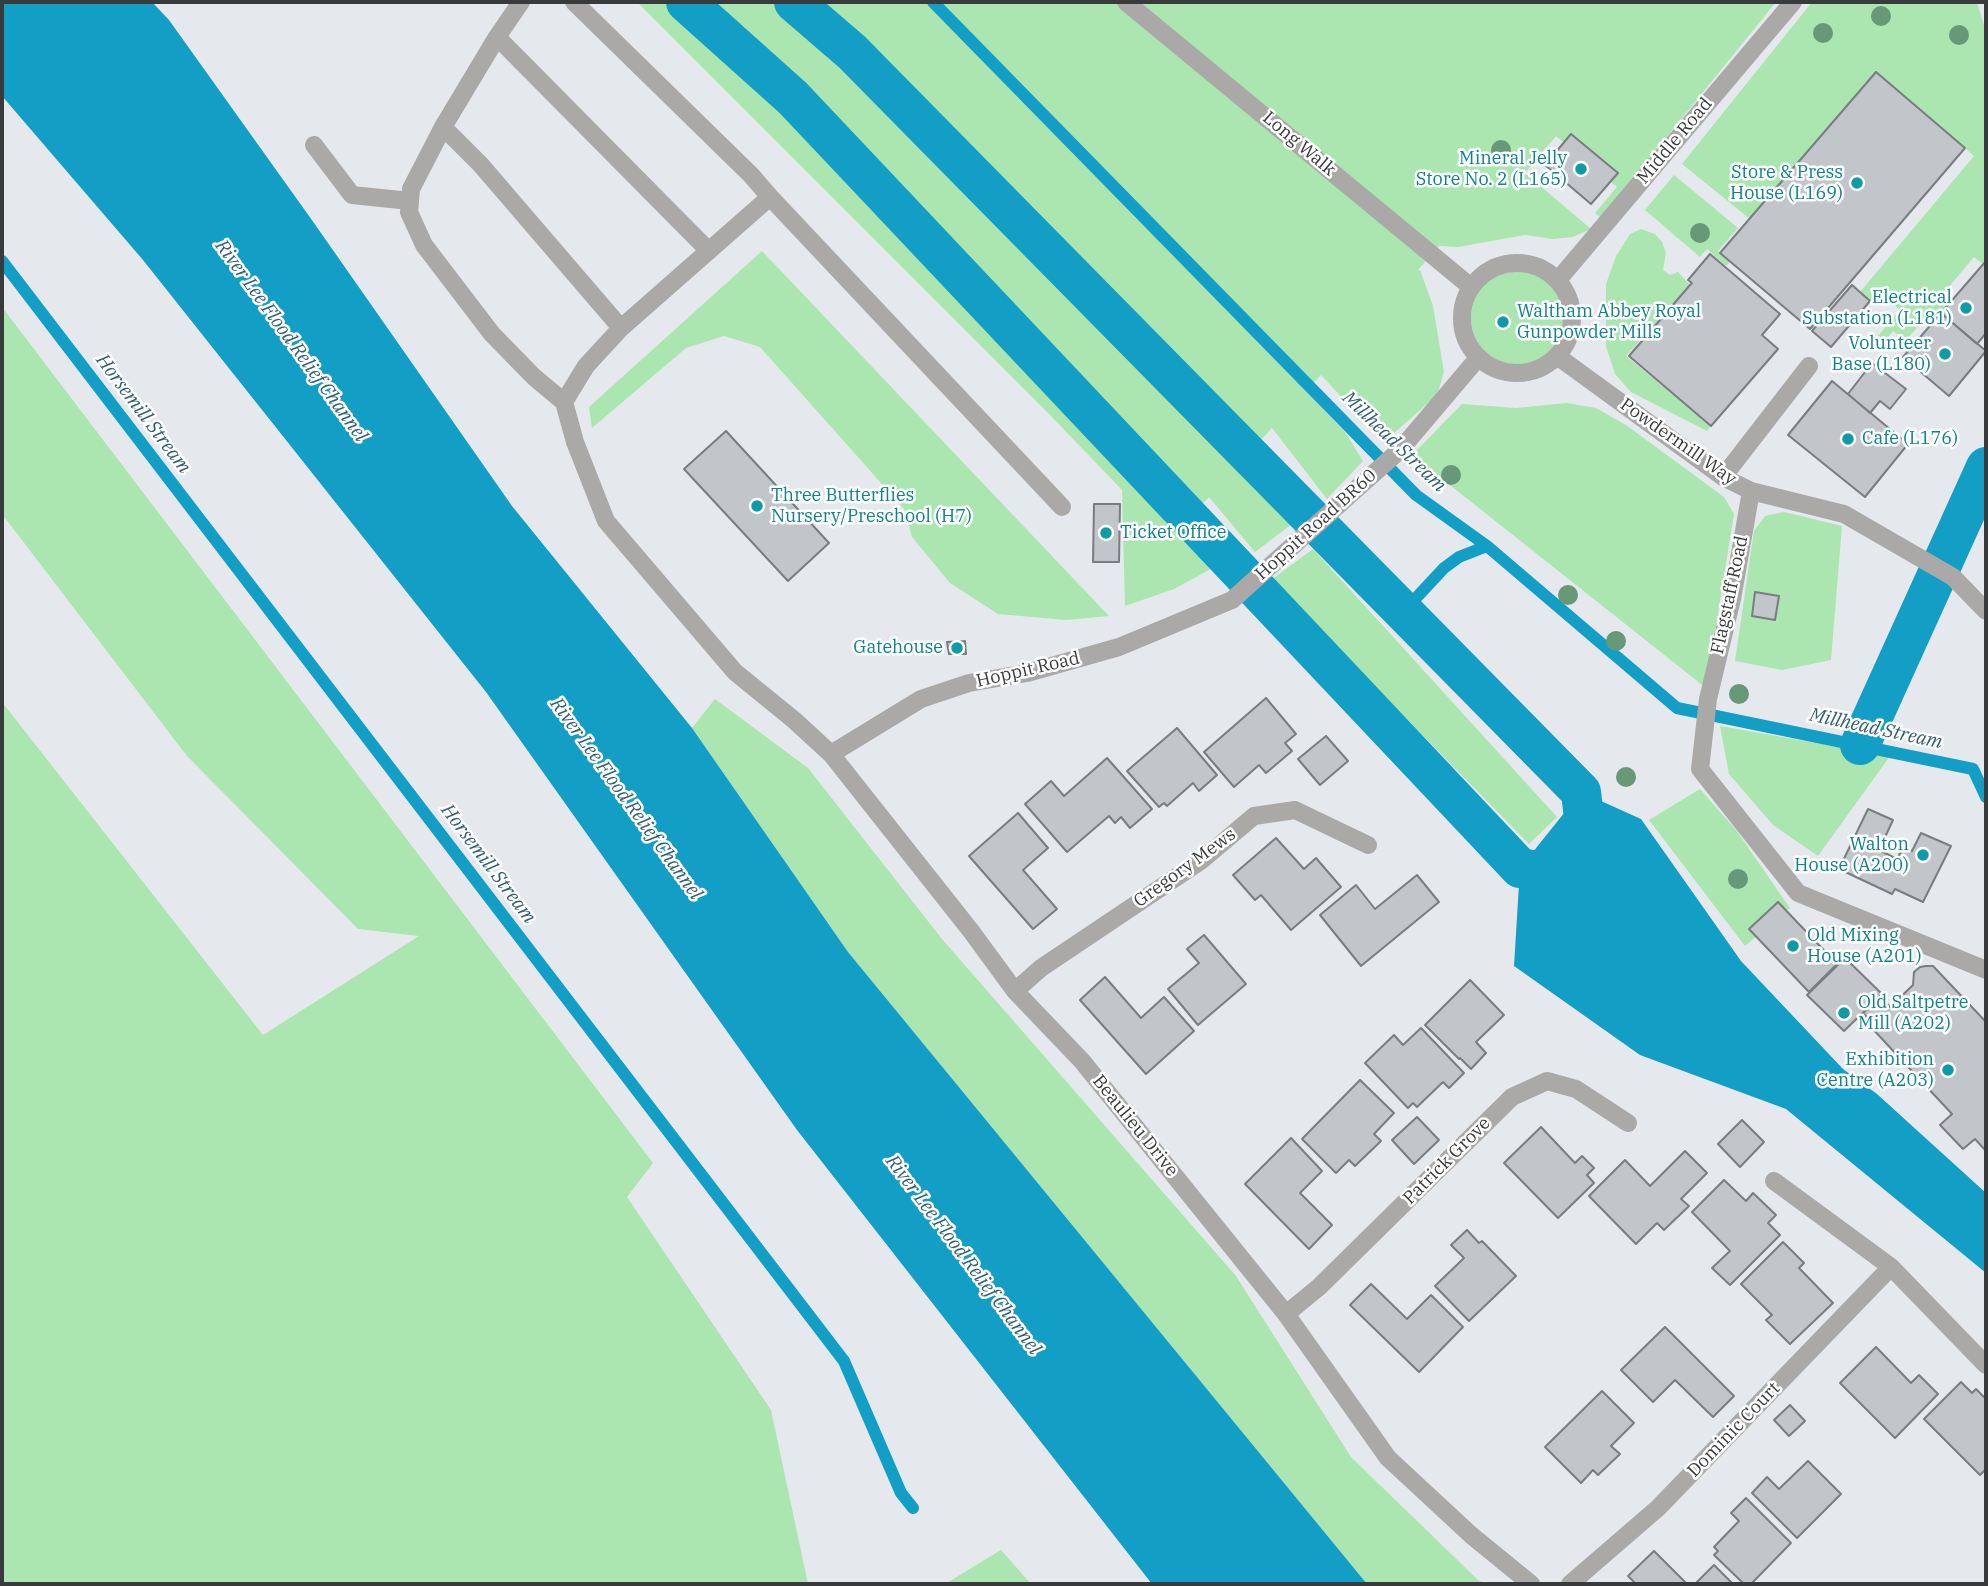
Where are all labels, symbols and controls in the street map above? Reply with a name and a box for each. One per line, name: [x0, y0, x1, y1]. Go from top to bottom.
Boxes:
street label: Middle Road: [1633, 94, 1717, 188]
street label: Long Walk: [1258, 107, 1340, 181]
place label: Mineral Jelly Store No. 2 (L165): [1416, 148, 1567, 190]
marker: Mineral Jelly Store No. 2 (L165): [1573, 161, 1589, 177]
place label: Store & Press House (L169): [1730, 162, 1843, 204]
marker: Store & Press House (L169): [1849, 175, 1865, 191]
water label: River Lee Flood Relief Channel: [210, 236, 372, 446]
place label: Electrical Substation (L181): [1802, 287, 1952, 330]
marker: Electrical Substation (L181): [1958, 300, 1974, 316]
place label: Waltham Abbey Royal Gunpowder Mills: [1517, 301, 1701, 344]
marker: Waltham Abbey Royal Gunpowder Mills: [1495, 314, 1511, 330]
place label: Volunteer Base (L180): [1832, 333, 1931, 376]
marker: Volunteer Base (L180): [1937, 346, 1953, 362]
water label: Horsemill Stream: [91, 350, 195, 478]
water label: Millhead Stream: [1337, 387, 1451, 497]
street label: Powdermill Way: [1616, 394, 1740, 490]
place label: Cafe (L176): [1862, 428, 1958, 450]
marker: Cafe (L176): [1840, 431, 1856, 447]
street label: Hoppit Road BR60: [1251, 465, 1381, 585]
place label: Three Butterflies Nursery/Preschool (H7): [771, 485, 972, 528]
marker: Three Butterflies Nursery/Preschool (H7): [749, 498, 765, 514]
place label: Ticket Office: [1120, 522, 1226, 544]
marker: Ticket Office: [1098, 525, 1114, 541]
street label: Flagstaff Road: [1707, 534, 1753, 656]
place label: Gatehouse: [853, 637, 943, 659]
marker: Gatehouse: [949, 640, 965, 656]
street label: Hoppit Road: [974, 648, 1082, 692]
water label: River Lee Flood Relief Channel: [545, 694, 707, 904]
water label: Millhead Stream: [1807, 704, 1945, 754]
water label: Horsemill Stream: [436, 800, 540, 928]
street label: Gregory Mews: [1130, 824, 1240, 912]
place label: Walton House (A200): [1794, 834, 1909, 876]
marker: Walton House (A200): [1915, 847, 1931, 863]
place label: Old Mixing House (A201): [1807, 925, 1922, 968]
marker: Old Mixing House (A201): [1785, 938, 1801, 954]
place label: Old Saltpetre Mill (A202): [1858, 992, 1968, 1034]
marker: Old Saltpetre Mill (A202): [1836, 1005, 1852, 1021]
place label: Exhibition Centre (A203): [1817, 1049, 1934, 1092]
marker: Exhibition Centre (A203): [1940, 1062, 1956, 1078]
street label: Beaulieu Drive: [1088, 1071, 1182, 1181]
street label: Patrick Grove: [1399, 1113, 1495, 1209]
water label: River Lee Flood Relief Channel: [880, 1151, 1046, 1359]
street label: Dominic Court: [1683, 1378, 1785, 1482]

